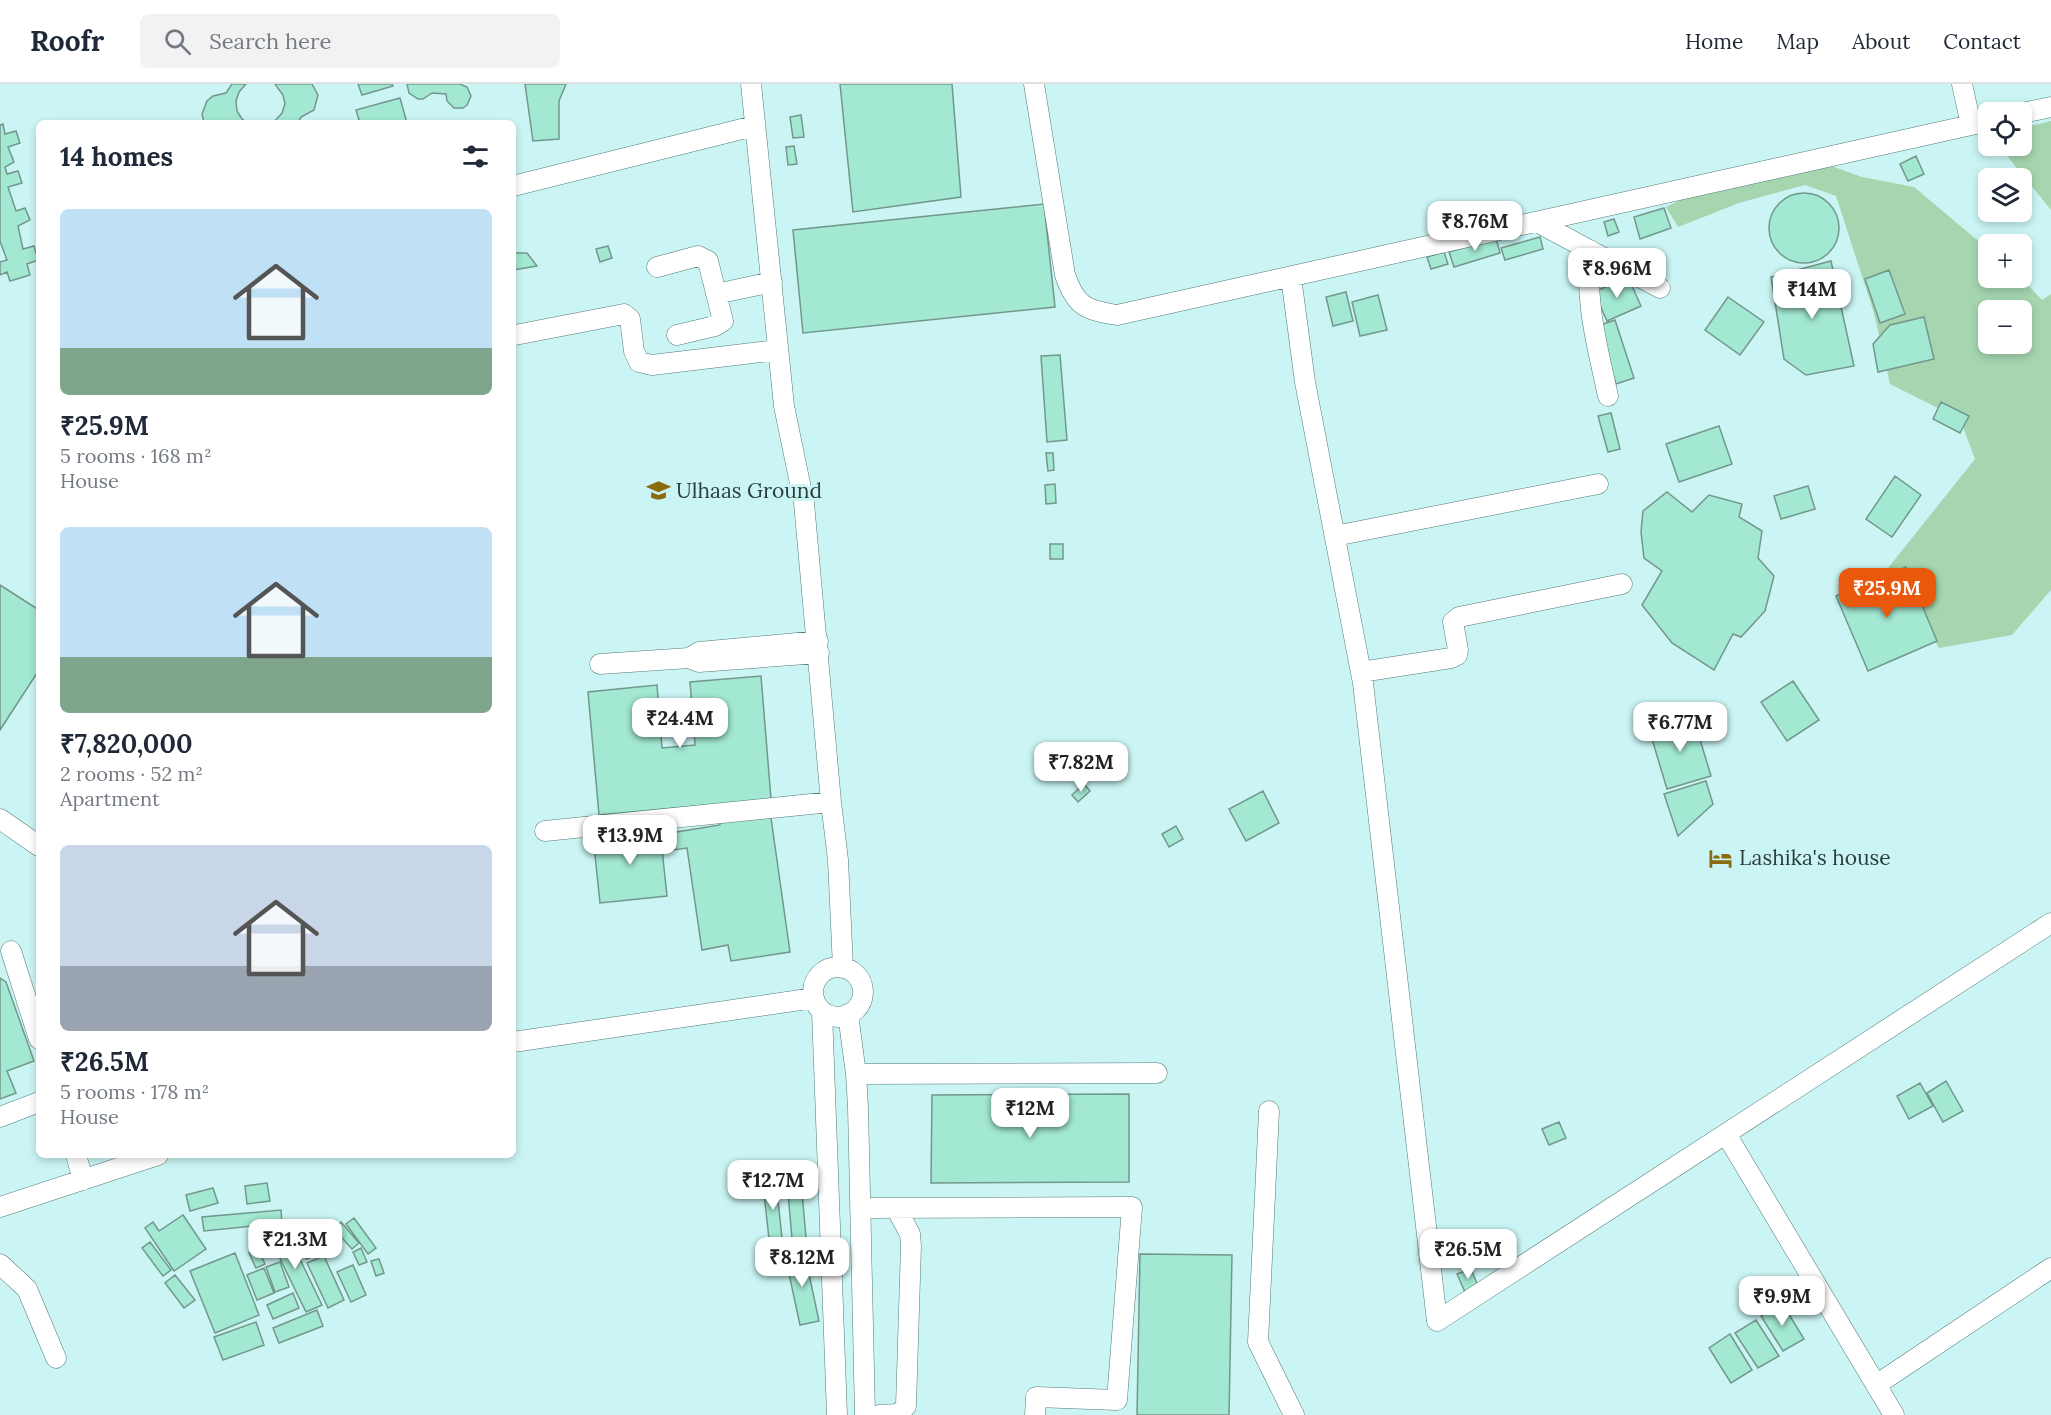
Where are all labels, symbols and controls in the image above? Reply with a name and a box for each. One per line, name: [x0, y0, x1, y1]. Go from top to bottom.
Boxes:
search box: [140, 14, 560, 68]
text: Roofr: [30, 23, 104, 59]
icon: search: [161, 25, 194, 58]
text: Search here: [209, 27, 331, 55]
text: Home: [1685, 28, 1743, 55]
text: Map: [1776, 28, 1819, 55]
text: About: [1852, 28, 1910, 55]
text: Contact: [1943, 28, 2021, 55]
map controls: [1978, 102, 2032, 354]
button: locate: [1978, 102, 2032, 156]
text: 14 homes: [60, 140, 173, 173]
icon: filters: [459, 140, 492, 173]
button: layers: [1978, 168, 2032, 222]
pin: ₹8.76M: [1426, 201, 1524, 252]
text: ₹8.76M: [1441, 208, 1509, 233]
button: +: [1978, 234, 2032, 288]
icon: home: [222, 248, 330, 356]
pin: ₹8.96M: [1568, 248, 1666, 299]
text: ₹8.96M: [1582, 255, 1652, 280]
pin: ₹14M: [1776, 269, 1848, 320]
text: ₹14M: [1787, 276, 1837, 301]
button: −: [1978, 300, 2032, 354]
text: ₹25.9M: [60, 409, 149, 442]
text: 5 rooms · 168 m²: [60, 443, 212, 468]
text: House: [60, 468, 119, 493]
place label: Ulhaas Ground: [676, 477, 822, 504]
school or university icon: Ulhaas Ground: [645, 478, 671, 504]
icon: home: [222, 566, 330, 674]
pin: ₹25.9M: [1838, 568, 1936, 619]
text: ₹25.9M: [1853, 575, 1921, 600]
pin: ₹24.4M: [631, 698, 729, 749]
pin: ₹6.77M: [1631, 702, 1729, 753]
text: ₹24.4M: [646, 705, 714, 730]
text: ₹6.77M: [1647, 709, 1713, 734]
text: ₹7,820,000: [60, 727, 192, 760]
pin: ₹7.82M: [1032, 742, 1130, 793]
text: ₹7.82M: [1048, 749, 1114, 774]
text: 2 rooms · 52 m²: [60, 761, 203, 786]
text: Apartment: [60, 786, 160, 811]
pin: ₹13.9M: [581, 815, 679, 866]
text: ₹13.9M: [597, 822, 663, 847]
place label: Lashika's house: [1739, 844, 1891, 871]
hotel icon: Lashika's house: [1708, 845, 1734, 871]
icon: home: [222, 884, 330, 992]
text: ₹26.5M: [60, 1045, 149, 1078]
text: 5 rooms · 178 m²: [60, 1079, 209, 1104]
pin: ₹12M: [994, 1088, 1066, 1139]
text: ₹12M: [1005, 1095, 1055, 1120]
text: House: [60, 1104, 119, 1129]
pin: ₹12.7M: [724, 1160, 822, 1211]
text: ₹12.7M: [741, 1167, 805, 1192]
pin: ₹21.3M: [246, 1219, 344, 1270]
text: ₹21.3M: [262, 1226, 328, 1251]
pin: ₹26.5M: [1419, 1229, 1517, 1280]
text: ₹26.5M: [1434, 1236, 1502, 1261]
pin: ₹8.12M: [753, 1237, 851, 1288]
text: ₹8.12M: [769, 1244, 835, 1269]
pin: ₹9.9M: [1740, 1276, 1824, 1327]
text: ₹9.9M: [1753, 1283, 1811, 1308]

